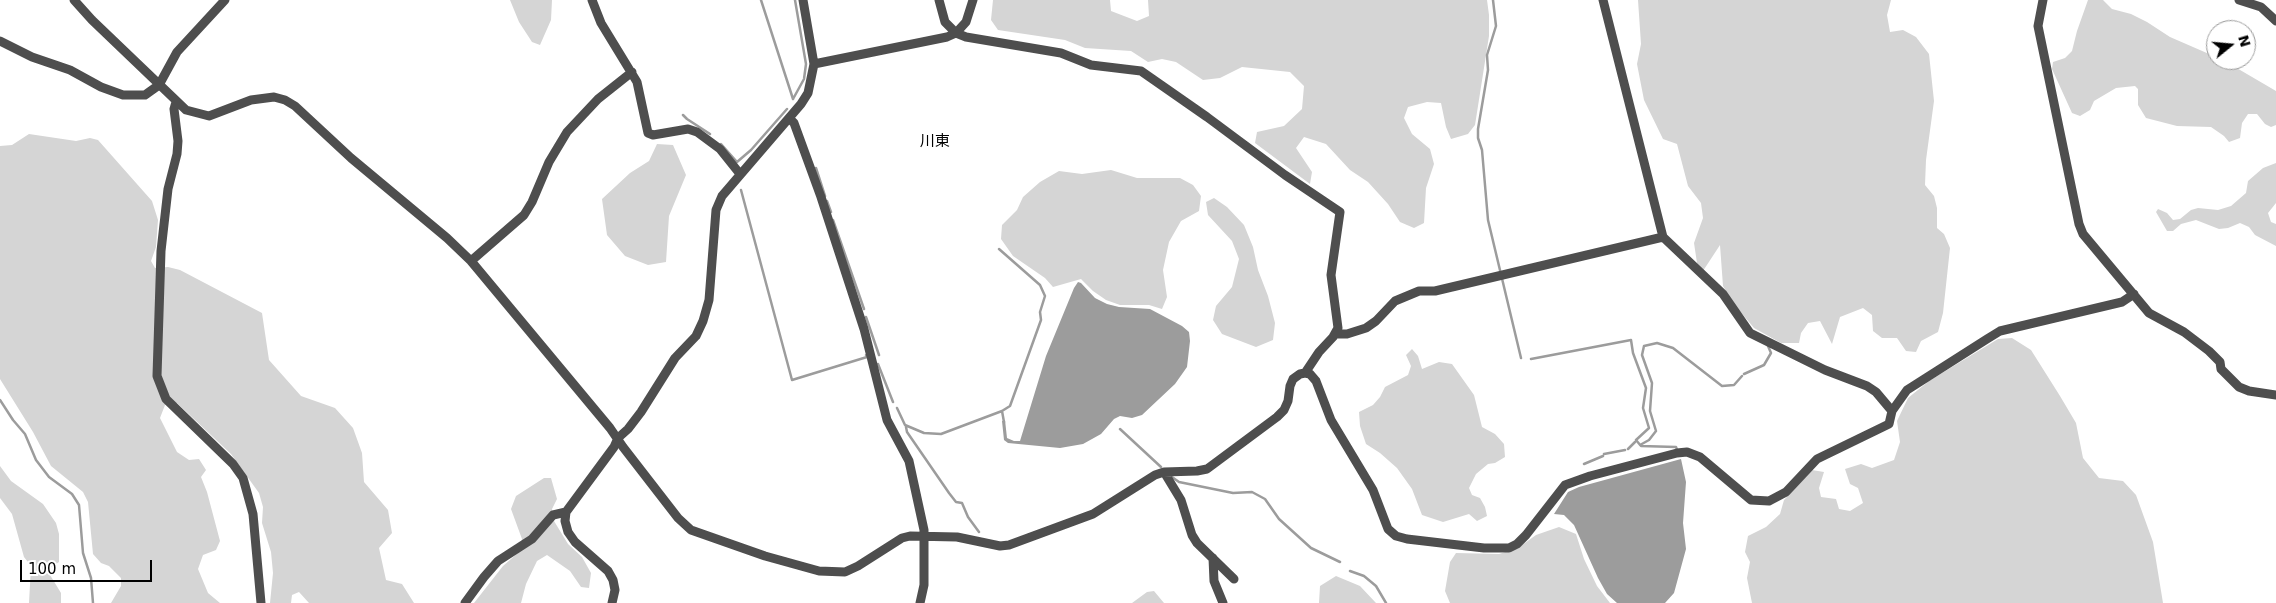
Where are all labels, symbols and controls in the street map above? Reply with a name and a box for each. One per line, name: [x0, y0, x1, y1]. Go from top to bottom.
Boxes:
north arrow: [2206, 20, 2256, 70]
text: N: [2235, 33, 2254, 49]
district label: 川東: [920, 133, 950, 151]
scale bar: [22, 550, 155, 582]
text: 100 m: [28, 560, 76, 578]

